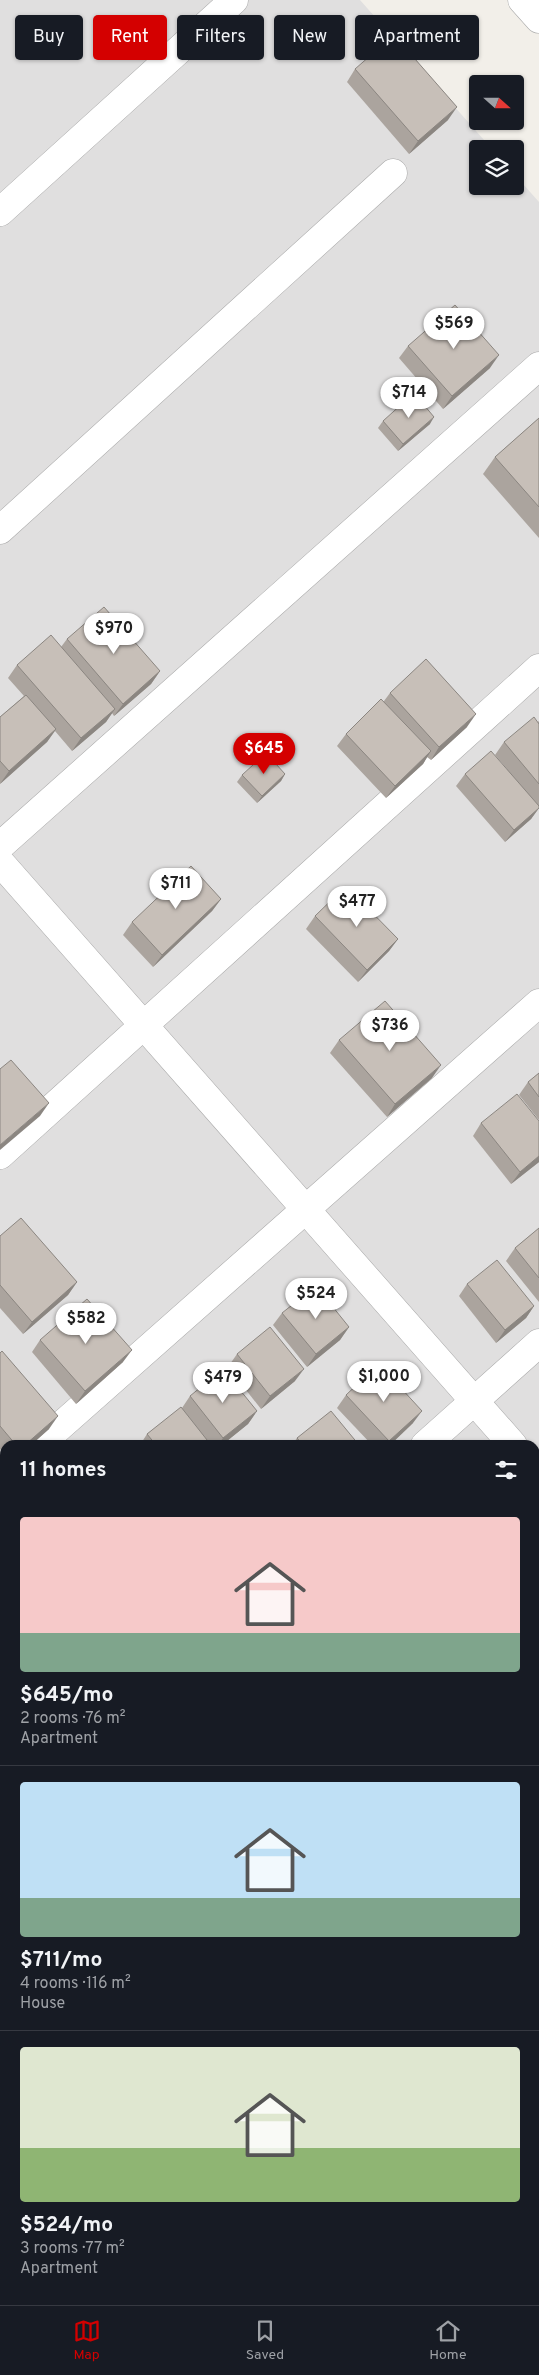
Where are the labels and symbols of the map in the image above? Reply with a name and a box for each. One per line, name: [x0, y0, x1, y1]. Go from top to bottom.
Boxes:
north arrow: [469, 75, 524, 130]
pin: $569: [424, 308, 484, 350]
pin: $714: [379, 376, 439, 419]
pin: $970: [84, 612, 144, 655]
pin: $645: [234, 732, 294, 775]
pin: $711: [146, 868, 206, 910]
pin: $477: [327, 886, 387, 928]
pin: $736: [360, 1010, 420, 1052]
pin: $524: [286, 1278, 346, 1320]
pin: $582: [56, 1302, 116, 1345]
pin: $1,000: [343, 1360, 425, 1403]
pin: $479: [193, 1362, 253, 1404]

